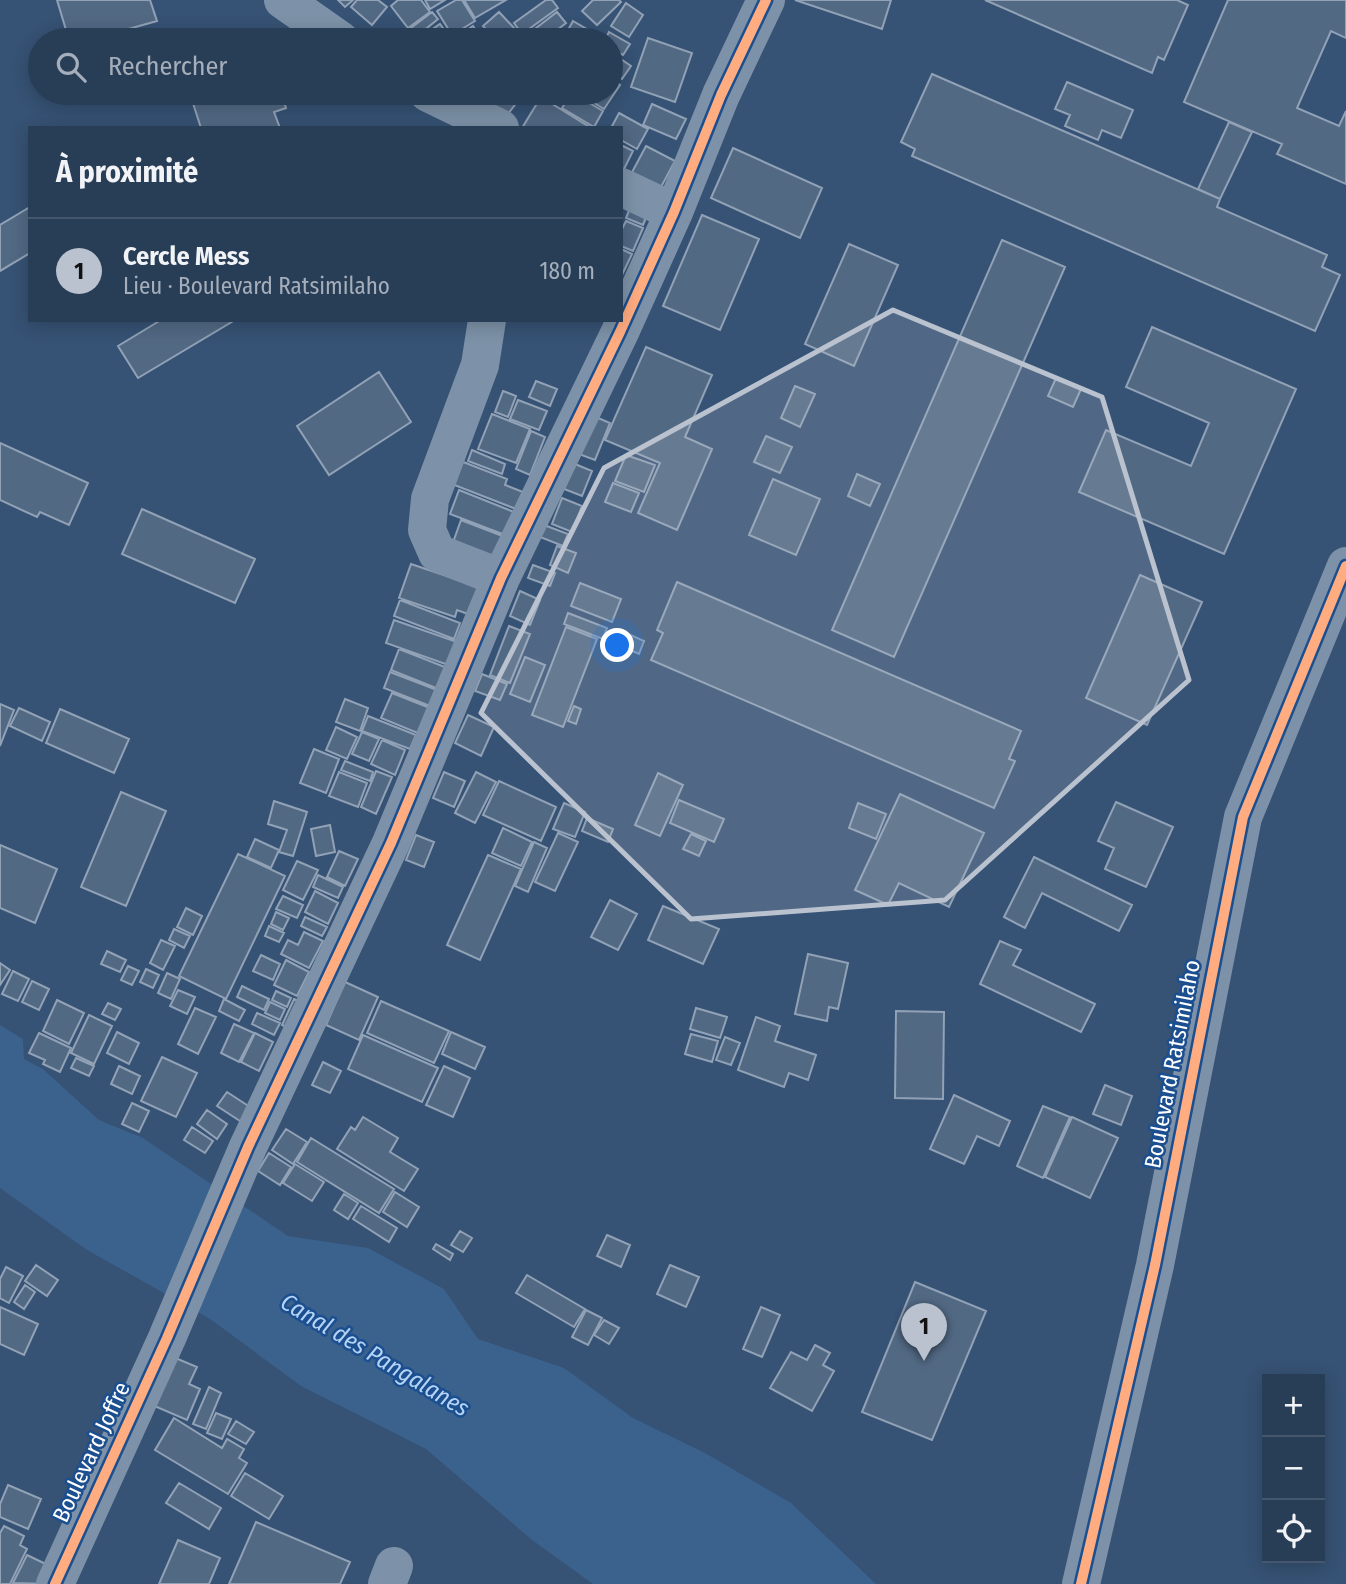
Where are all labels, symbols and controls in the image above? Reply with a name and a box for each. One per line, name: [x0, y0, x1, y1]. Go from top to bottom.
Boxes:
search box: [28, 28, 623, 105]
icon: search: [52, 48, 90, 86]
text: Rechercher: [108, 51, 227, 82]
text: À proximité: [56, 154, 198, 190]
text: Cercle Mess: [123, 241, 249, 272]
text: 1: [74, 257, 84, 285]
text: 180 m: [539, 257, 595, 285]
text: Lieu · Boulevard Ratsimilaho: [123, 272, 390, 300]
your location: [600, 628, 634, 662]
street label: Boulevard Ratsimilaho: [1138, 957, 1206, 1171]
water label: Canal des Pangalanes: [276, 1288, 474, 1422]
pin: 1: [901, 1303, 947, 1361]
map controls: [1262, 1374, 1325, 1563]
button: +: [1262, 1374, 1325, 1437]
street label: Boulevard Joffre: [46, 1377, 136, 1527]
button: −: [1262, 1437, 1325, 1500]
button: locate: [1262, 1500, 1325, 1563]

